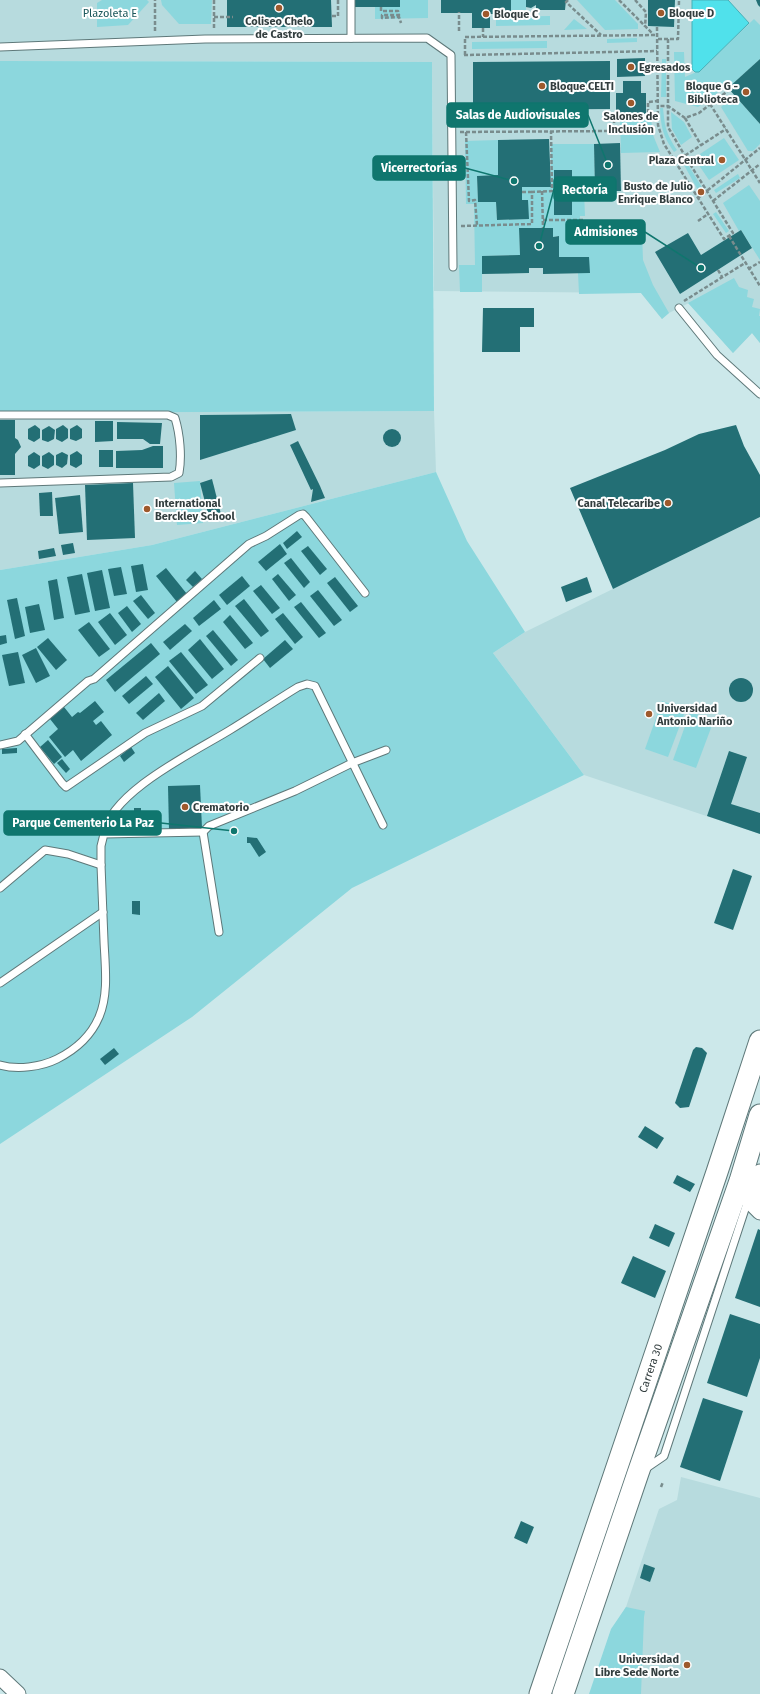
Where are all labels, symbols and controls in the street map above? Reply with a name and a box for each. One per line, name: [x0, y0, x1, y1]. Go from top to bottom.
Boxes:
marker: Coliseo Chelo de Castro: [274, 3, 284, 13]
park label: Plazoleta E: [83, 7, 137, 20]
place label: Bloque D: [669, 7, 714, 20]
place label: Bloque C: [494, 8, 539, 21]
marker: Bloque D: [656, 8, 666, 18]
marker: Bloque C: [481, 9, 491, 19]
place label: Coliseo Chelo de Castro: [245, 15, 313, 41]
place label: Egresados: [639, 61, 691, 74]
marker: Egresados: [626, 62, 636, 72]
place label: Bloque CELTI: [550, 80, 614, 93]
place label: Bloque G - Biblioteca: [686, 80, 738, 106]
marker: Bloque CELTI: [537, 81, 547, 91]
marker: Bloque G - Biblioteca: [741, 87, 751, 97]
marker: Salones de Inclusión: [626, 98, 636, 108]
callout: Salas de Audiovisuales: [447, 103, 588, 127]
text: Salas de Audiovisuales: [456, 108, 581, 122]
place label: Salones de Inclusión: [604, 110, 658, 136]
place label: Plaza Central: [649, 154, 715, 167]
marker: Plaza Central: [717, 155, 727, 165]
callout: Vicerrectorías: [373, 156, 465, 180]
text: Vicerrectorías: [380, 161, 457, 175]
callout: Rectoría: [554, 177, 616, 201]
place label: Busto de Julio Enrique Blanco: [618, 180, 694, 206]
text: Rectoría: [562, 183, 608, 197]
marker: Busto de Julio Enrique Blanco: [696, 187, 706, 197]
callout: Admisiones: [566, 220, 645, 244]
text: Admisiones: [573, 225, 638, 239]
place label: International Berckley School: [155, 497, 236, 523]
place label: Canal Telecaribe: [578, 497, 660, 510]
marker: Canal Telecaribe: [663, 498, 673, 508]
marker: International Berckley School: [142, 504, 152, 514]
place label: Universidad Antonio Nariño: [656, 702, 733, 728]
marker: Universidad Antonio Nariño: [644, 709, 654, 719]
place label: Crematorio: [193, 801, 250, 814]
marker: Crematorio: [180, 802, 190, 812]
callout: Parque Cementerio La Paz: [4, 811, 161, 835]
text: Parque Cementerio La Paz: [12, 816, 154, 830]
street label: Carrera 30: [636, 1342, 665, 1394]
place label: Universidad Libre Sede Norte: [595, 1653, 679, 1679]
marker: Universidad Libre Sede Norte: [682, 1660, 692, 1670]

